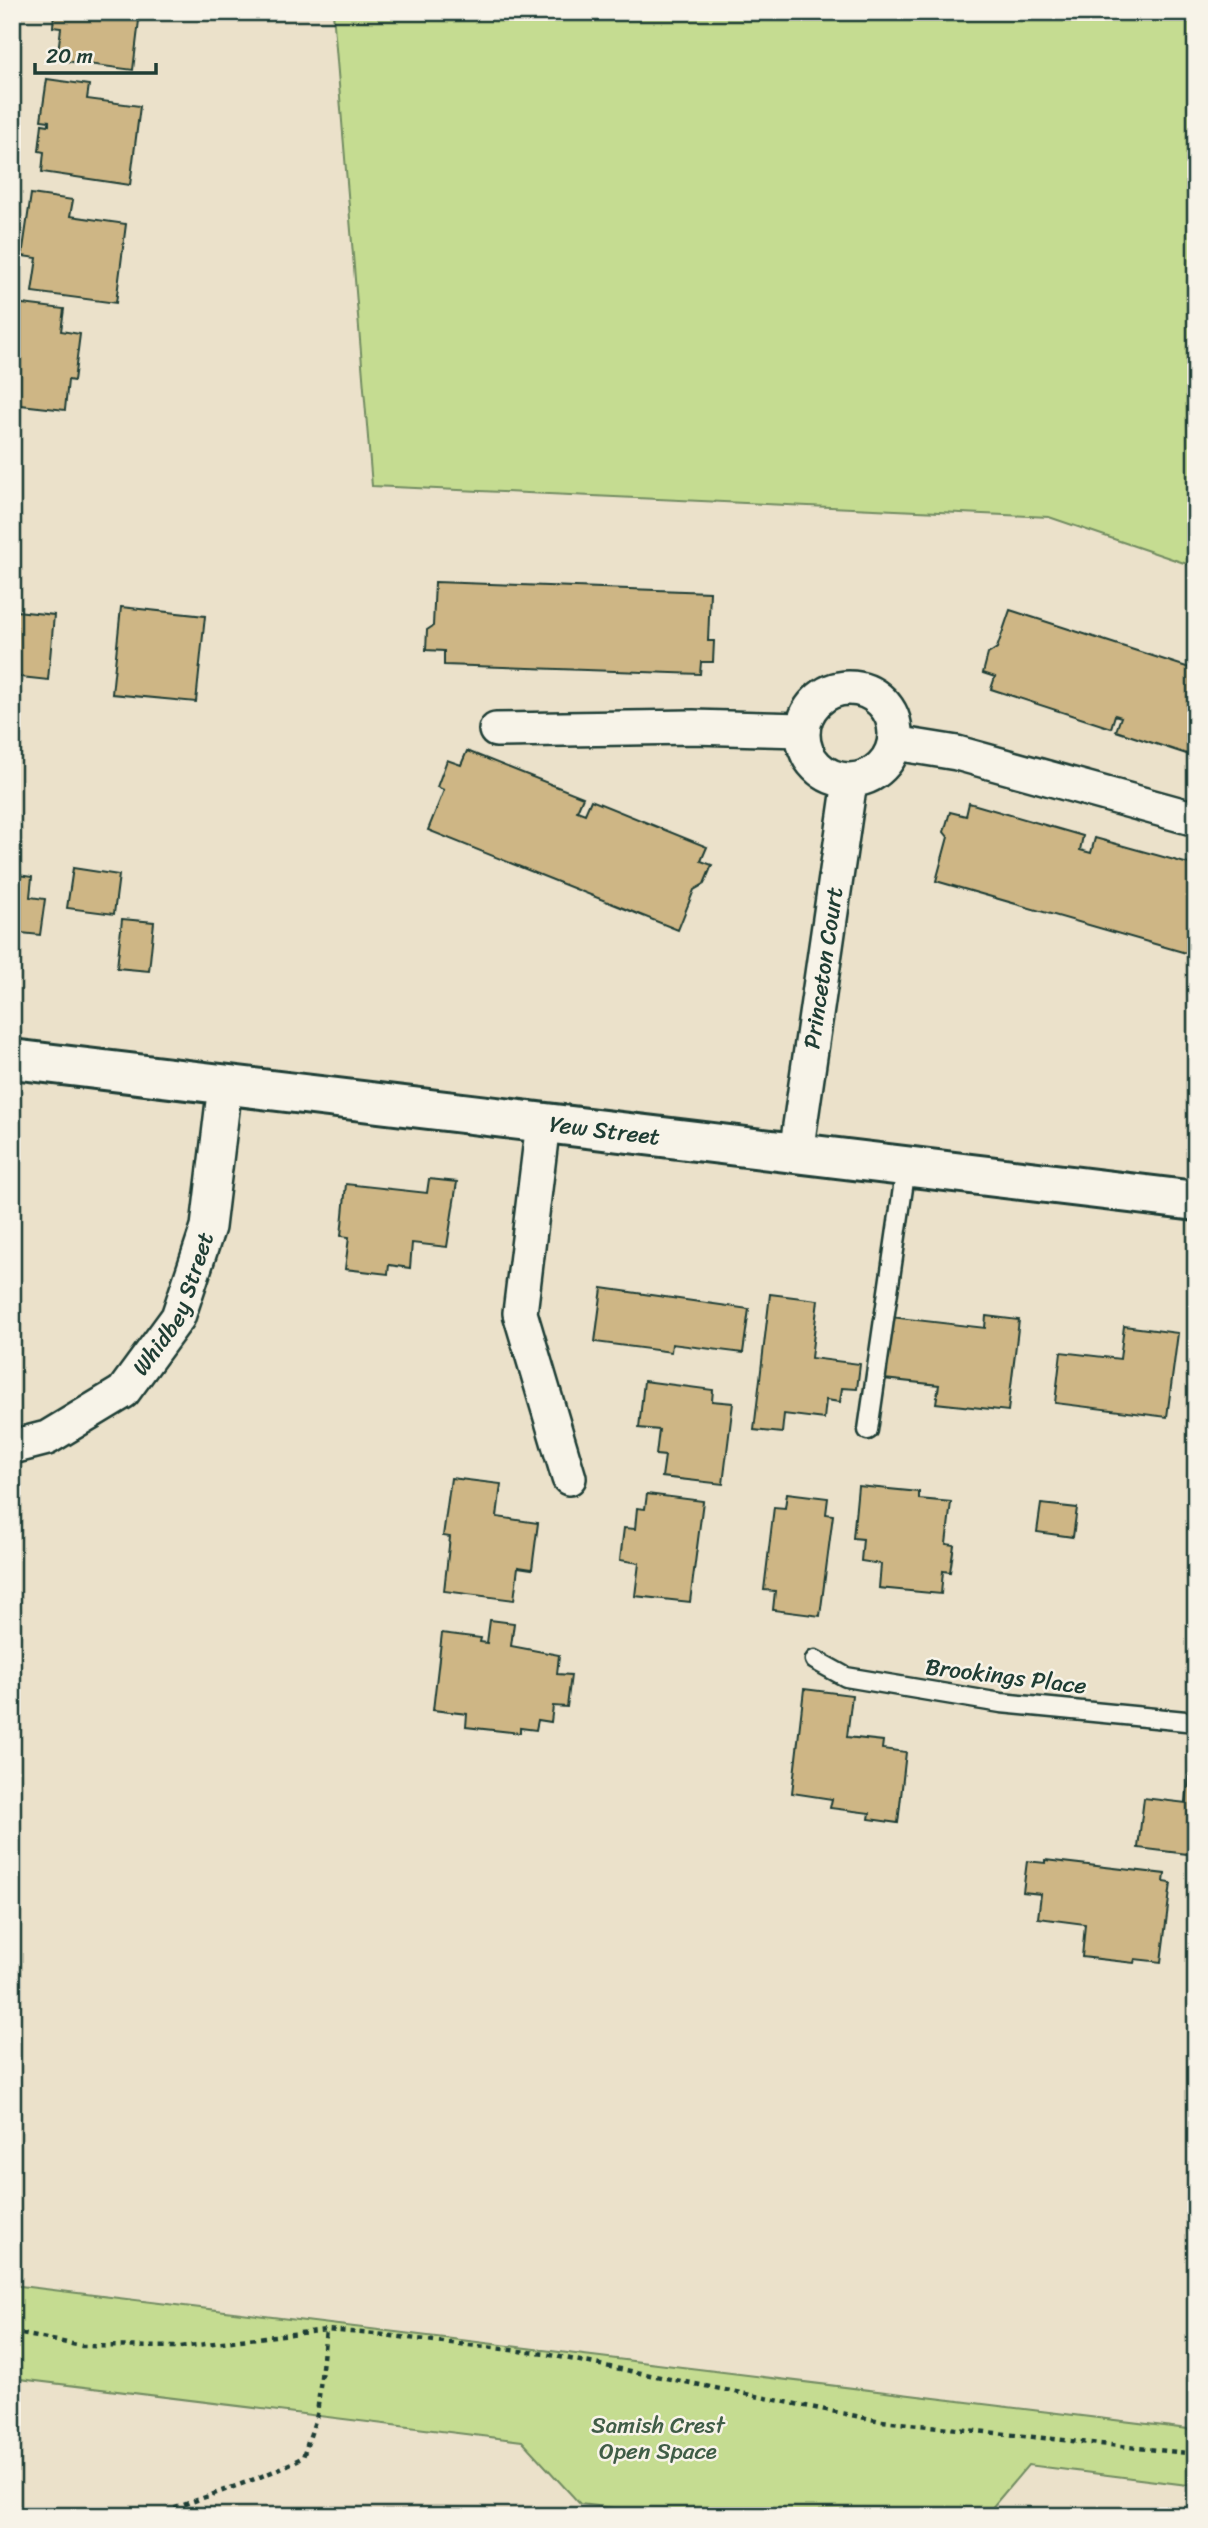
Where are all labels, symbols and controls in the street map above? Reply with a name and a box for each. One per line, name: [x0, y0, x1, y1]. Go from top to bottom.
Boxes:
scale bar: [35, 32, 156, 76]
text: 20 m: [46, 37, 93, 75]
street label: Princeton Court: [791, 884, 855, 1052]
street label: Yew Street: [547, 1104, 662, 1158]
street label: Whidbey Street: [121, 1227, 226, 1385]
street label: Brookings Place: [923, 1646, 1089, 1707]
park label: Samish Crest Open Space: [591, 2405, 726, 2472]

